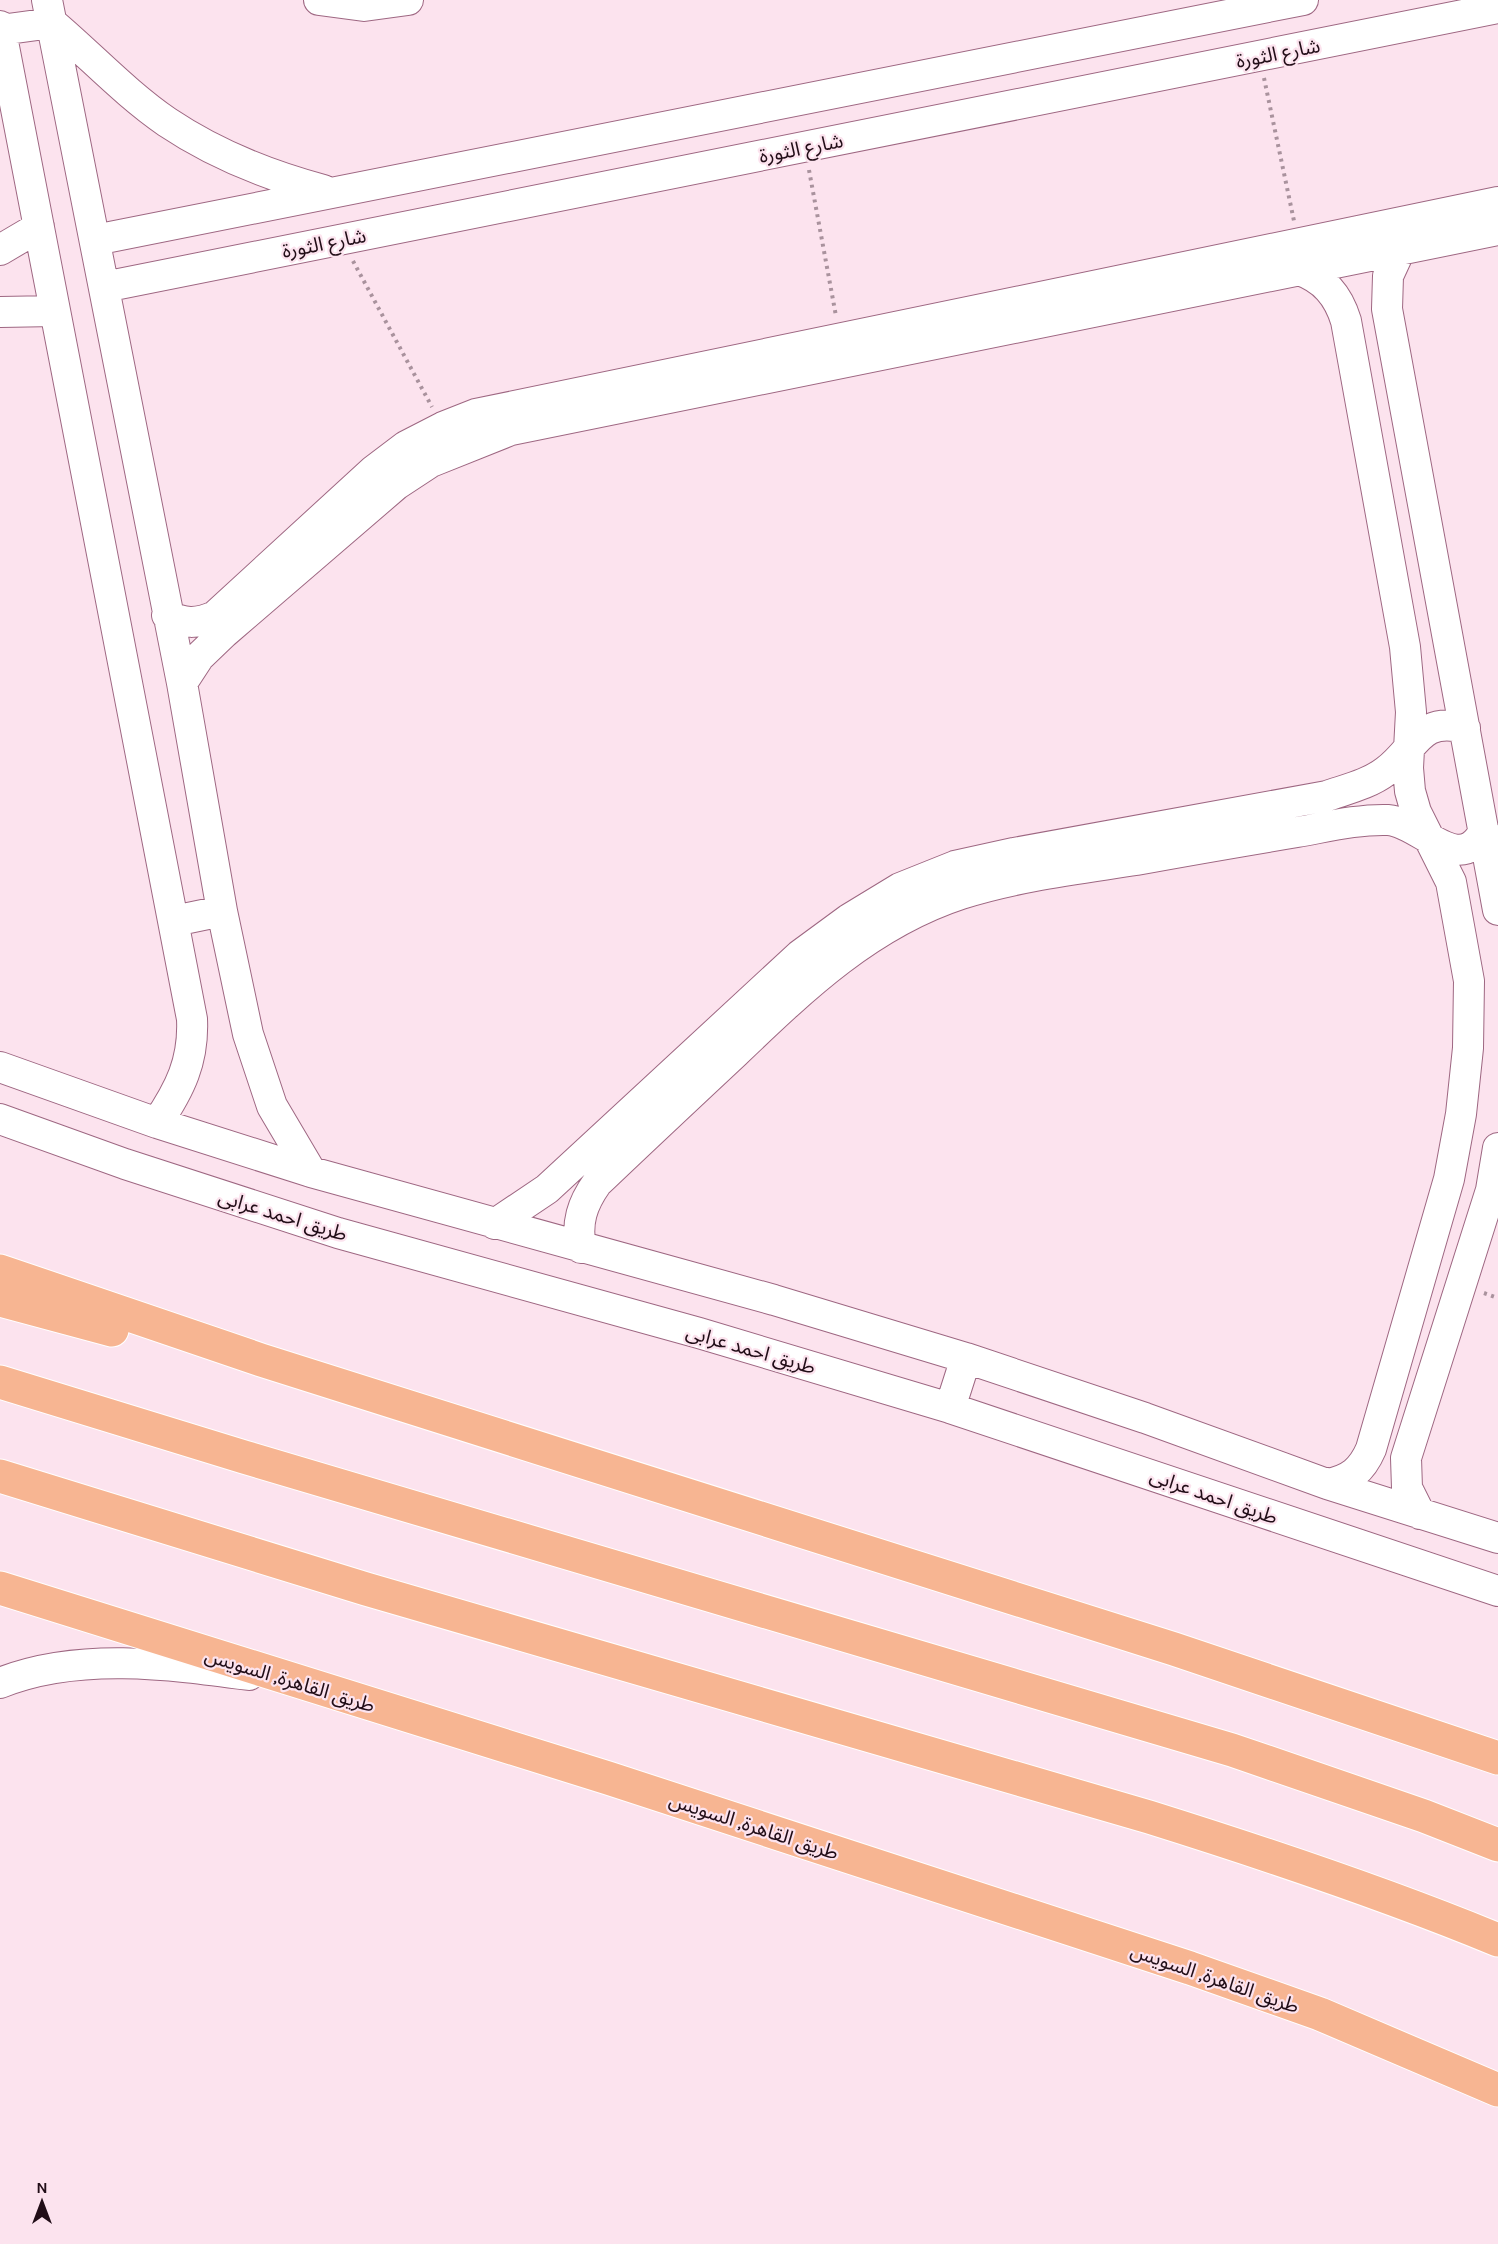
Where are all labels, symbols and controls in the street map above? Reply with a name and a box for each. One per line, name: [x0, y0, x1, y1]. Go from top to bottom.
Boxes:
street label: شارع الثورة: [1234, 34, 1323, 76]
street label: شارع الثورة: [757, 129, 846, 171]
street label: شارع الثورة: [280, 224, 369, 266]
street label: طريق احمد عرابى: [215, 1185, 350, 1247]
street label: طريق احمد عرابى: [683, 1320, 818, 1380]
street label: طريق احمد عرابى: [1147, 1464, 1281, 1530]
street label: طريق القاهرة, السويس: [202, 1644, 378, 1718]
street label: طريق القاهرة, السويس: [666, 1788, 841, 1866]
street label: طريق القاهرة, السويس: [1127, 1939, 1302, 2019]
north arrow: [12, 2172, 72, 2232]
text: N: [36, 2178, 48, 2197]

